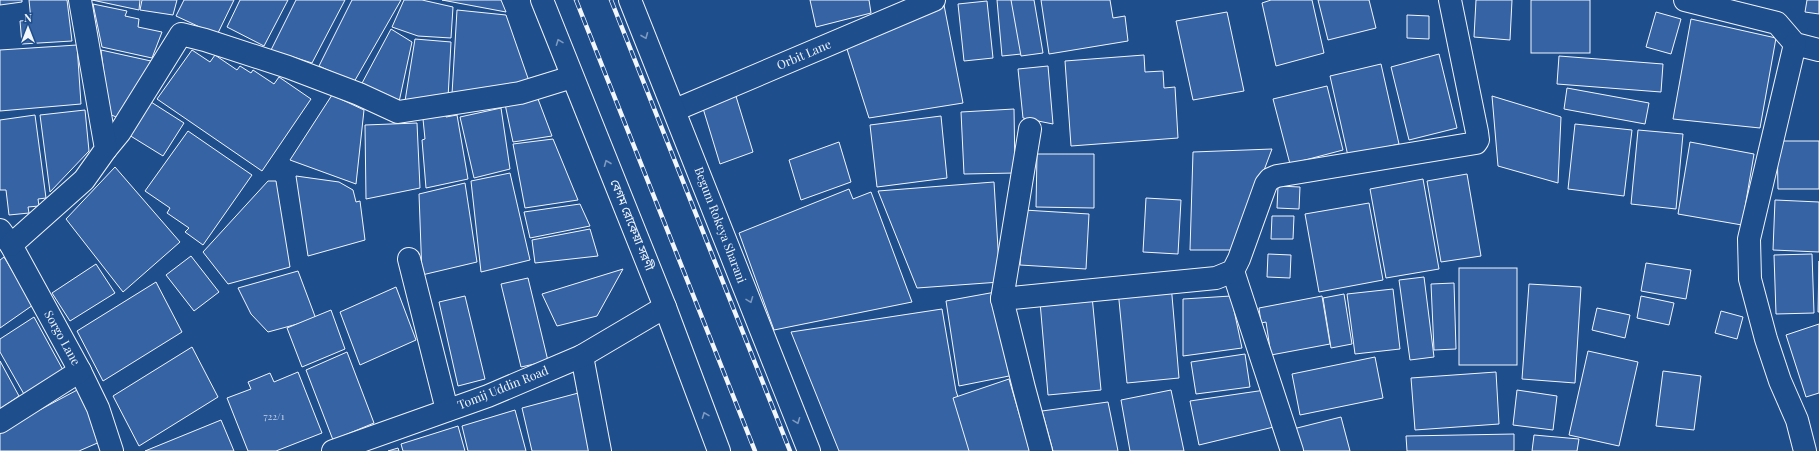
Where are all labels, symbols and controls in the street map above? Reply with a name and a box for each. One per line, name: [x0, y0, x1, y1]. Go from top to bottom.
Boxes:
north arrow: [8, 8, 48, 48]
text: N: [24, 10, 32, 25]
one-way arrow: [640, 32, 648, 40]
street label: Orbit Lane: [774, 35, 833, 73]
one-way arrow: [555, 39, 563, 46]
one-way arrow: [603, 160, 611, 167]
street label: Begum Rokeya Sharani: [691, 164, 751, 285]
street label: বেগম রোকেয়া সরণী: [607, 177, 659, 273]
one-way arrow: [745, 297, 753, 304]
street label: Sorgo Lane: [41, 307, 85, 368]
street label: Tomij Uddin Road: [455, 362, 550, 413]
house number: 722/1: [263, 409, 285, 423]
one-way arrow: [702, 411, 710, 418]
one-way arrow: [793, 418, 801, 425]

